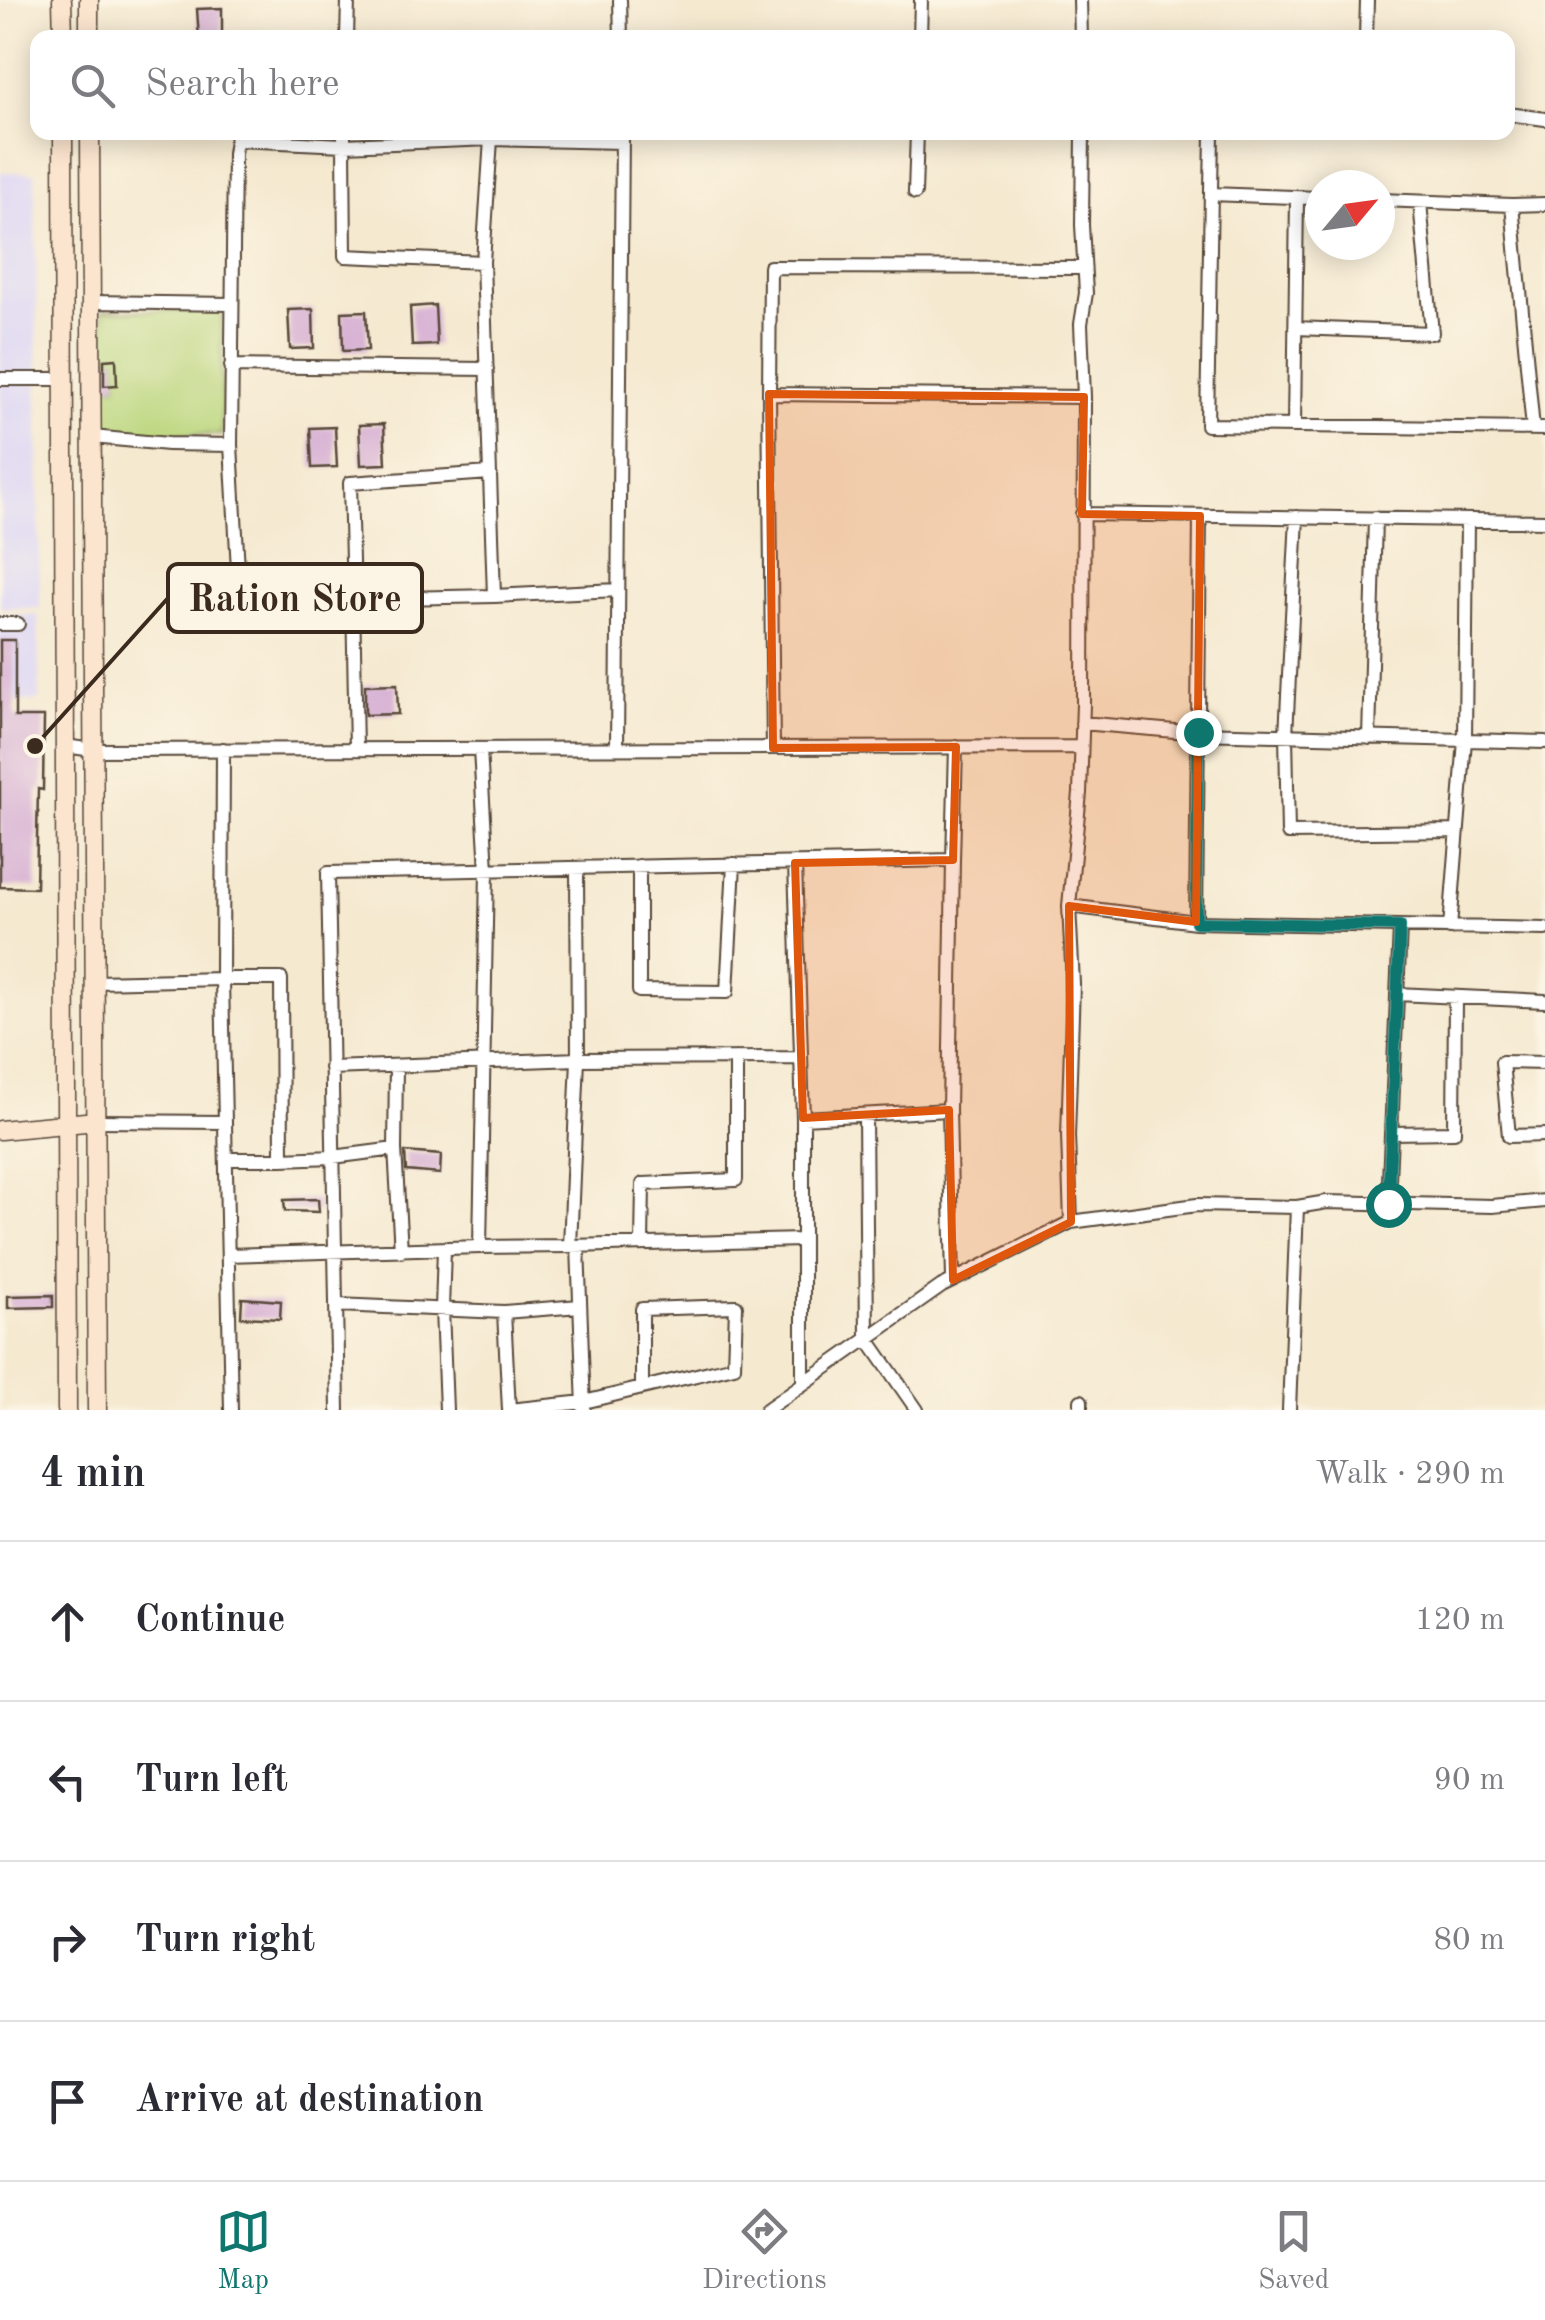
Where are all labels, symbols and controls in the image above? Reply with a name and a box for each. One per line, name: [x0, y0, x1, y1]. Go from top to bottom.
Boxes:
search box: [30, 30, 1515, 140]
icon: search: [65, 58, 120, 113]
text: Search here: [145, 66, 340, 104]
north arrow: [1305, 170, 1395, 260]
callout: Ration Store: [168, 564, 422, 632]
text: Ration Store: [188, 582, 402, 620]
route end: [1176, 710, 1222, 756]
route start: [1366, 1182, 1412, 1228]
text: 4 min: [40, 1454, 146, 1496]
text: Walk · 290 m: [1315, 1459, 1505, 1491]
icon: ahead: [40, 1594, 95, 1649]
text: Continue: [135, 1602, 285, 1640]
text: 120 m: [1415, 1605, 1505, 1637]
icon: left: [40, 1754, 95, 1809]
text: Turn left: [135, 1762, 288, 1800]
text: 90 m: [1434, 1765, 1505, 1797]
icon: right: [40, 1914, 95, 1969]
text: Turn right: [135, 1922, 315, 1960]
text: 80 m: [1434, 1925, 1505, 1957]
icon: arrive: [40, 2074, 95, 2129]
text: Arrive at destination: [135, 2082, 484, 2120]
tab: Map: [216, 2204, 271, 2299]
tab: Directions: [702, 2204, 827, 2299]
tab: Saved: [1258, 2204, 1329, 2299]

